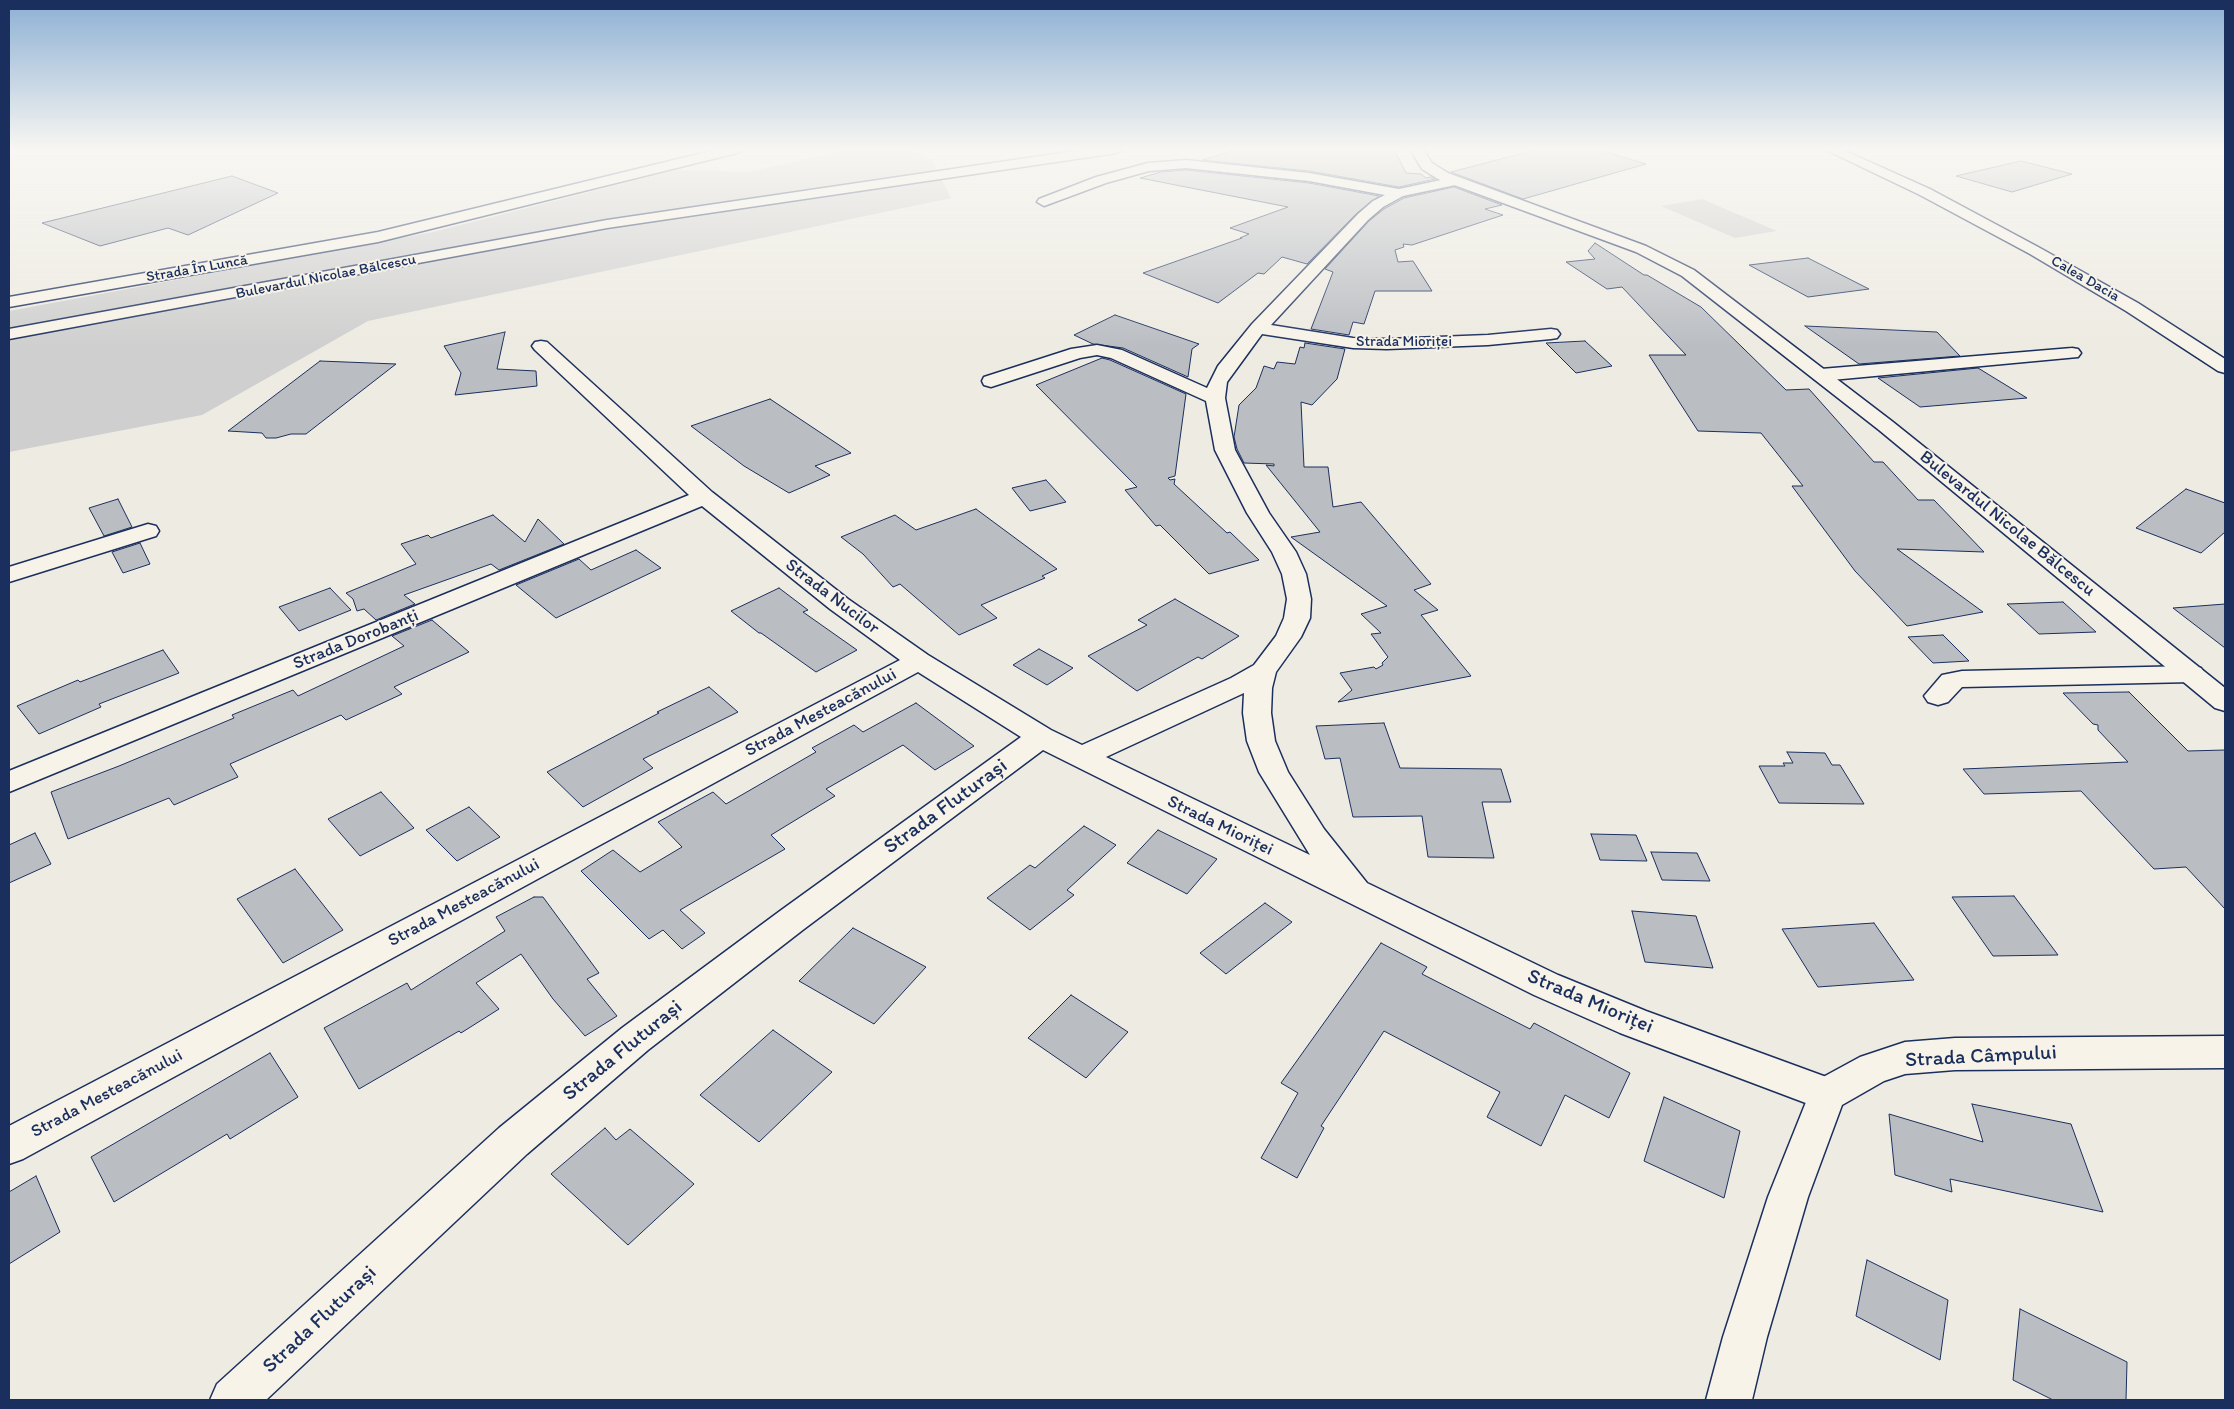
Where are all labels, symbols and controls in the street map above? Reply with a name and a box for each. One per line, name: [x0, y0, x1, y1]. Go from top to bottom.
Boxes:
street label: Strada În Luncă: [145, 251, 249, 287]
street label: Bulevardul Nicolae Bălcescu: [234, 251, 418, 303]
street label: Calea Dacia: [2047, 252, 2123, 306]
street label: Strada Mioriței: [1356, 333, 1452, 351]
street label: Bulevardul Nicolae Bălcescu: [1915, 446, 2099, 602]
street label: Strada Nucilor: [781, 555, 883, 639]
street label: Strada Dorobanți: [290, 605, 422, 675]
street label: Strada Mesteacănului: [742, 664, 900, 762]
street label: Strada Fluturași: [879, 754, 1013, 860]
street label: Strada Mioriței: [1163, 791, 1277, 861]
street label: Strada Mesteacănului: [385, 854, 543, 952]
street label: Strada Mioriței: [1523, 964, 1657, 1040]
street label: Strada Fluturași: [558, 995, 688, 1107]
street label: Strada Câmpului: [1905, 1040, 2057, 1074]
street label: Strada Mesteacănului: [28, 1045, 186, 1143]
street label: Strada Fluturași: [258, 1261, 382, 1379]

